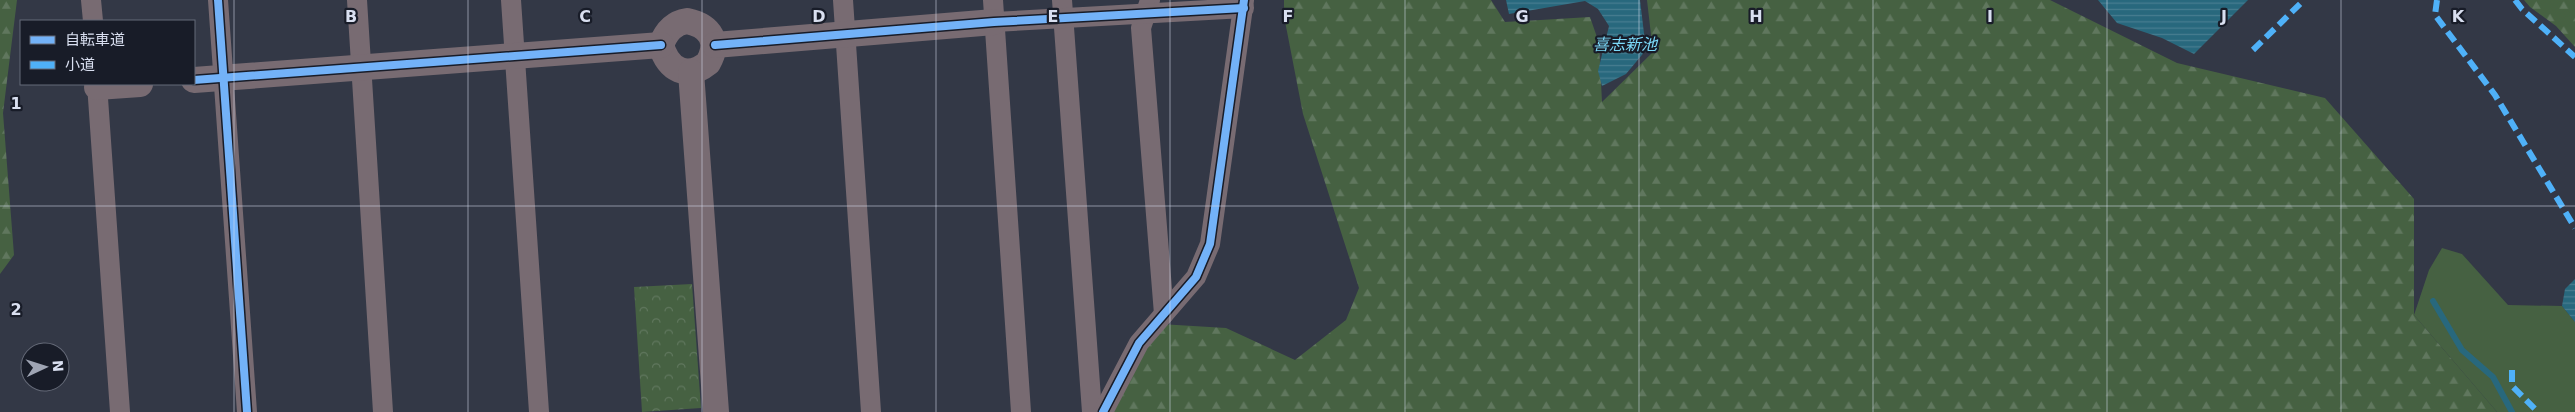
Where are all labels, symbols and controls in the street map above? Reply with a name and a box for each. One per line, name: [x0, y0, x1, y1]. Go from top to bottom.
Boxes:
text: B: [345, 7, 357, 26]
text: C: [579, 7, 591, 26]
text: D: [812, 7, 826, 26]
text: E: [1048, 7, 1058, 26]
text: F: [1283, 7, 1293, 26]
text: G: [1515, 7, 1529, 26]
text: H: [1749, 7, 1763, 26]
text: I: [1987, 7, 1993, 26]
text: J: [2220, 7, 2227, 26]
text: K: [2452, 7, 2465, 26]
legend: [20, 20, 195, 85]
text: 自転車道: [65, 31, 125, 49]
water label: 喜志新池: [1593, 35, 1659, 54]
text: 小道: [65, 56, 95, 74]
text: 1: [10, 94, 22, 113]
text: 2: [10, 300, 22, 319]
north arrow: [20, 342, 70, 392]
text: N: [50, 360, 66, 372]

